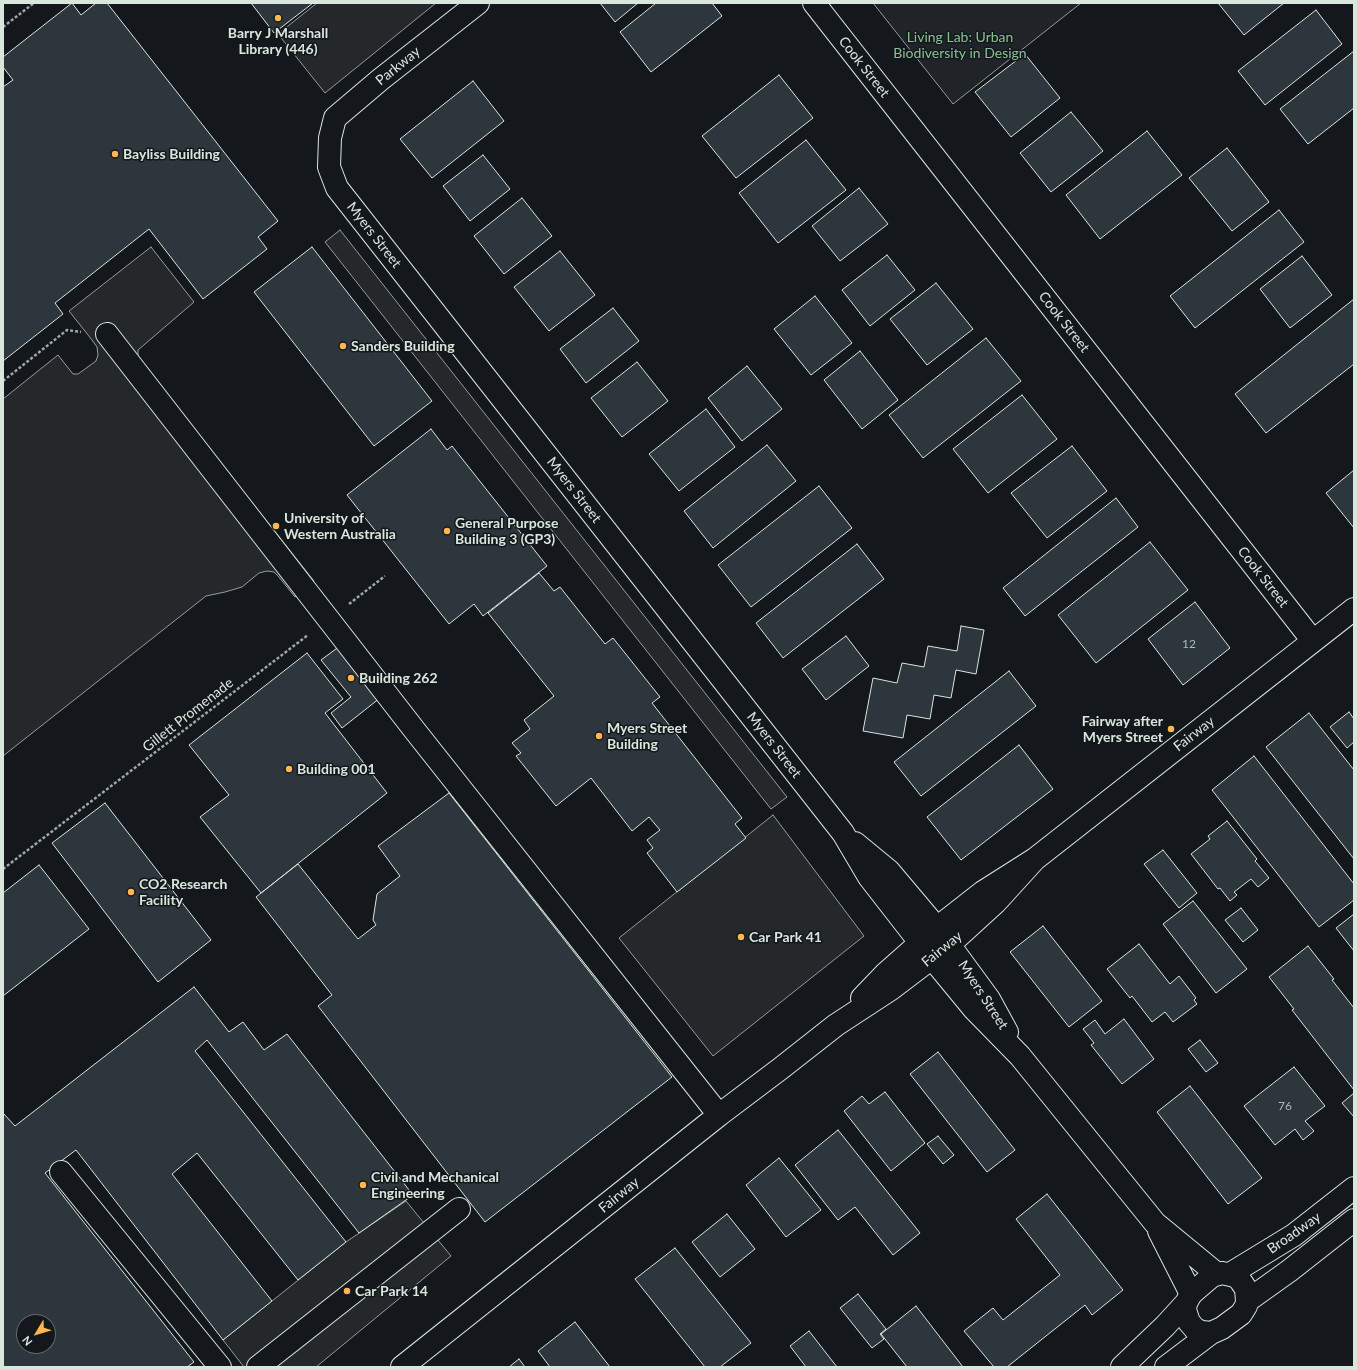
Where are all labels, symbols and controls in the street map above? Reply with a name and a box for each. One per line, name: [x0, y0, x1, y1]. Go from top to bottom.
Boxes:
marker: Barry J Marshall Library (446): [273, 13, 283, 23]
place label: Barry J Marshall Library (446): [228, 25, 328, 58]
park label: Living Lab: Urban Biodiversity in Design: [893, 29, 1027, 62]
street label: Cook Street: [835, 33, 893, 101]
street label: Parkway: [372, 43, 424, 89]
place label: Bayliss Building: [123, 146, 220, 162]
marker: Bayliss Building: [110, 149, 120, 159]
street label: Myers Street: [343, 199, 405, 271]
street label: Cook Street: [1035, 288, 1093, 356]
place label: Sanders Building: [351, 338, 455, 354]
marker: Sanders Building: [338, 341, 348, 351]
street label: Myers Street: [543, 454, 605, 526]
place label: University of Western Australia: [284, 510, 396, 542]
place label: General Purpose Building 3 (GP3): [455, 515, 558, 548]
marker: University of Western Australia: [271, 521, 281, 531]
marker: General Purpose Building 3 (GP3): [442, 526, 452, 536]
street label: Cook Street: [1234, 543, 1292, 611]
house number: 12: [1182, 637, 1196, 651]
place label: Building 262: [359, 670, 438, 686]
marker: Building 262: [346, 673, 356, 683]
street label: Gillett Promenade: [139, 674, 237, 756]
street label: Myers Street: [743, 709, 805, 781]
place label: Fairway after Myers Street: [1082, 713, 1163, 746]
street label: Fairway: [1170, 713, 1218, 755]
place label: Myers Street Building: [607, 720, 687, 752]
marker: Fairway after Myers Street: [1166, 724, 1176, 734]
marker: Myers Street Building: [594, 731, 604, 741]
place label: Building 001: [297, 761, 376, 777]
marker: Building 001: [284, 764, 294, 774]
place label: CO2 Research Facility: [139, 876, 227, 908]
marker: CO2 Research Facility: [126, 887, 136, 897]
street label: Fairway: [918, 928, 966, 970]
place label: Car Park 41: [749, 929, 822, 945]
marker: Car Park 41: [736, 932, 746, 942]
street label: Myers Street: [954, 957, 1012, 1033]
house number: 76: [1278, 1099, 1292, 1113]
place label: Civil and Mechanical Engineering: [371, 1169, 499, 1202]
street label: Fairway: [595, 1174, 643, 1216]
marker: Civil and Mechanical Engineering: [358, 1180, 368, 1190]
street label: Broadway: [1264, 1209, 1324, 1257]
place label: Car Park 14: [355, 1283, 428, 1299]
marker: Car Park 14: [342, 1286, 352, 1296]
north arrow: [16, 1314, 56, 1354]
text: N: [19, 1334, 35, 1348]

